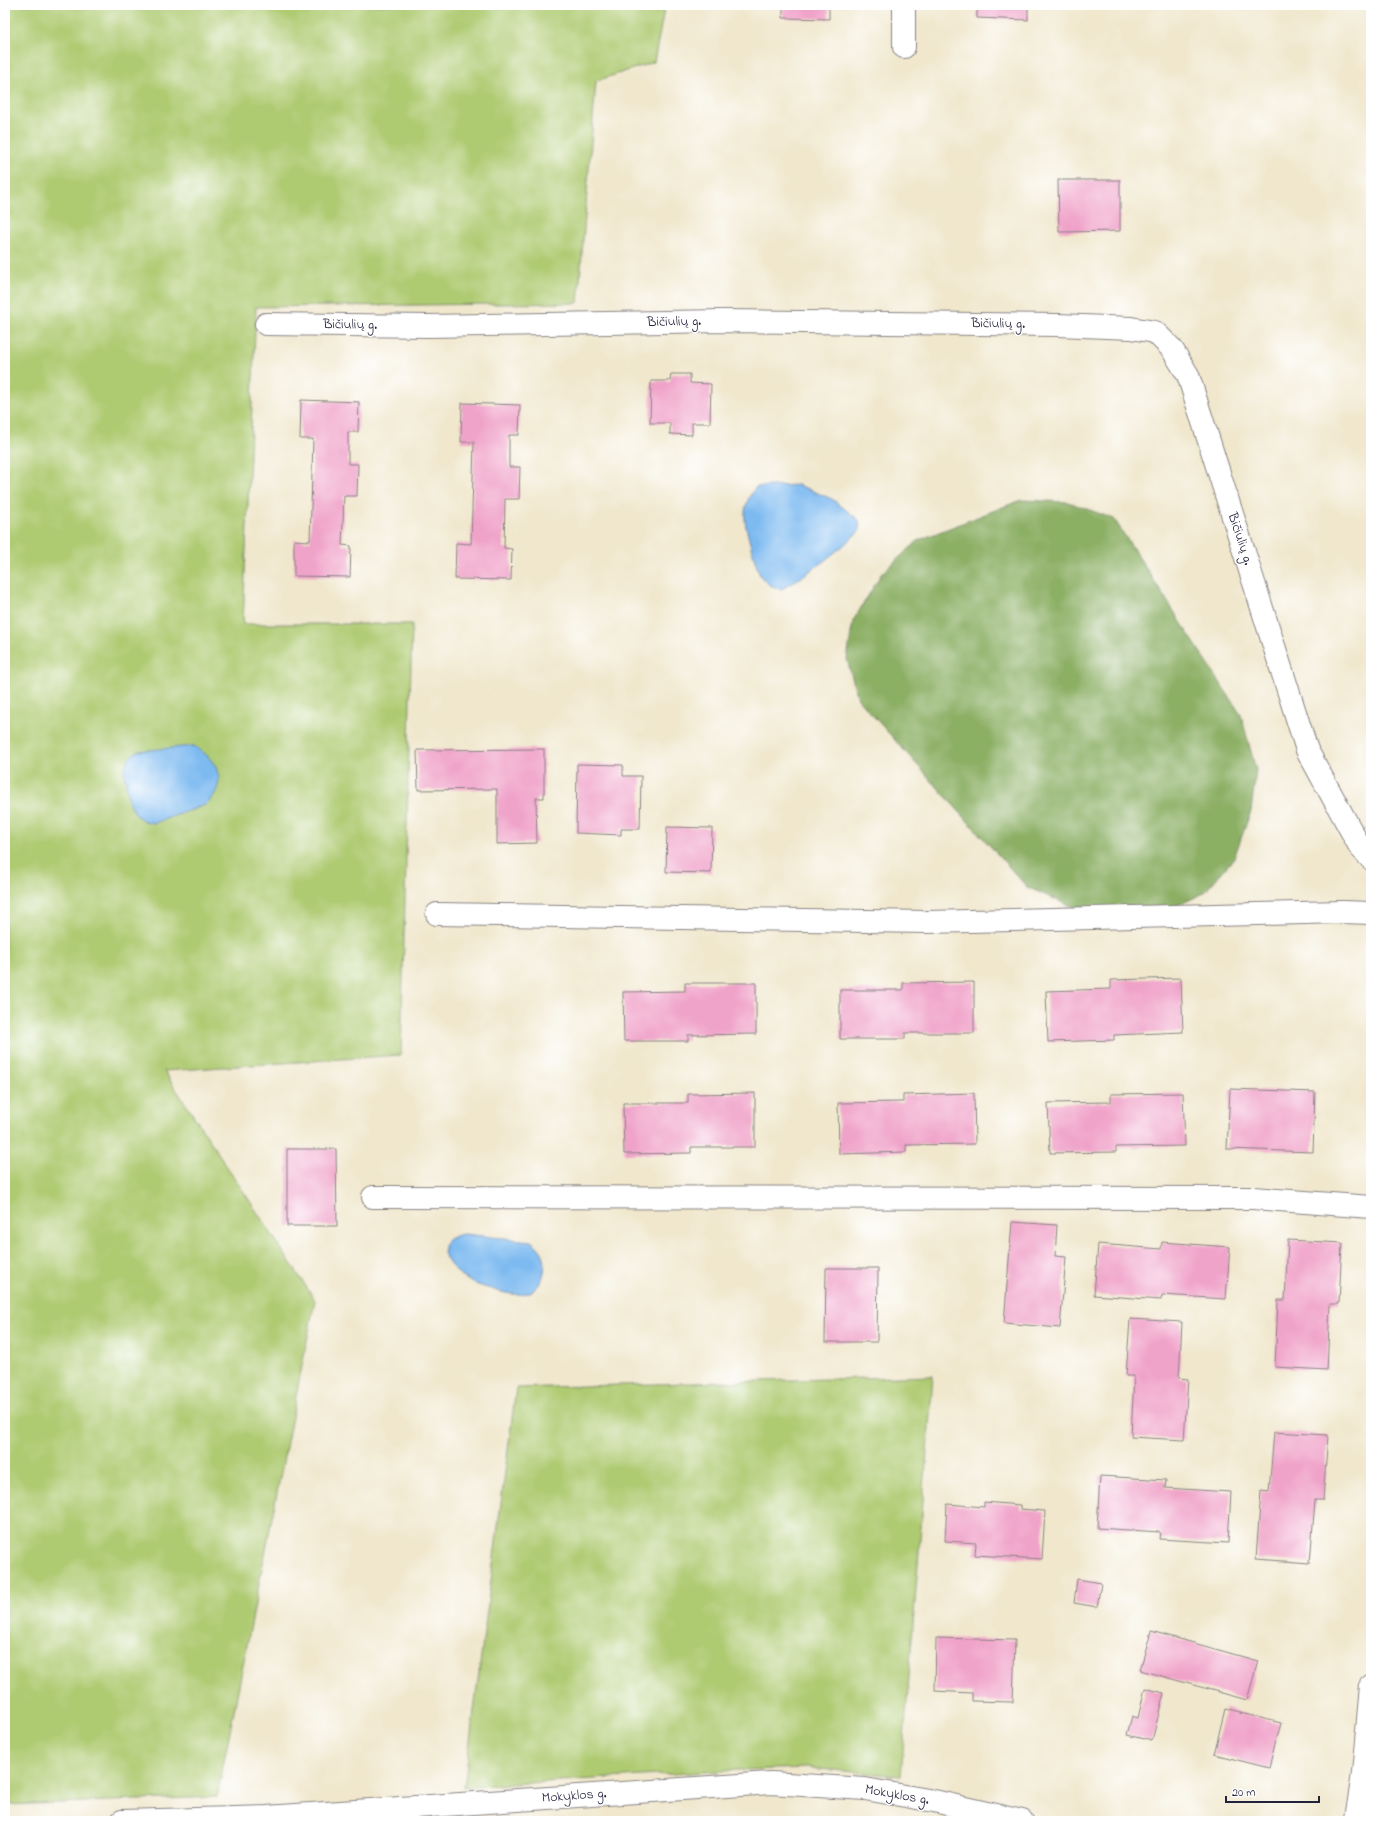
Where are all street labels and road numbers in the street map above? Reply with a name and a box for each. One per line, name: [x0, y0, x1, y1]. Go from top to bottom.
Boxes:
street label: Bičiulių g.: [646, 311, 701, 334]
street label: Bičiulių g.: [970, 313, 1025, 336]
street label: Bičiulių g.: [322, 314, 377, 337]
street label: Bičiulių g.: [1220, 509, 1258, 568]
street label: Mokyklos g.: [863, 1779, 931, 1812]
street label: Mokyklos g.: [541, 1783, 607, 1810]

